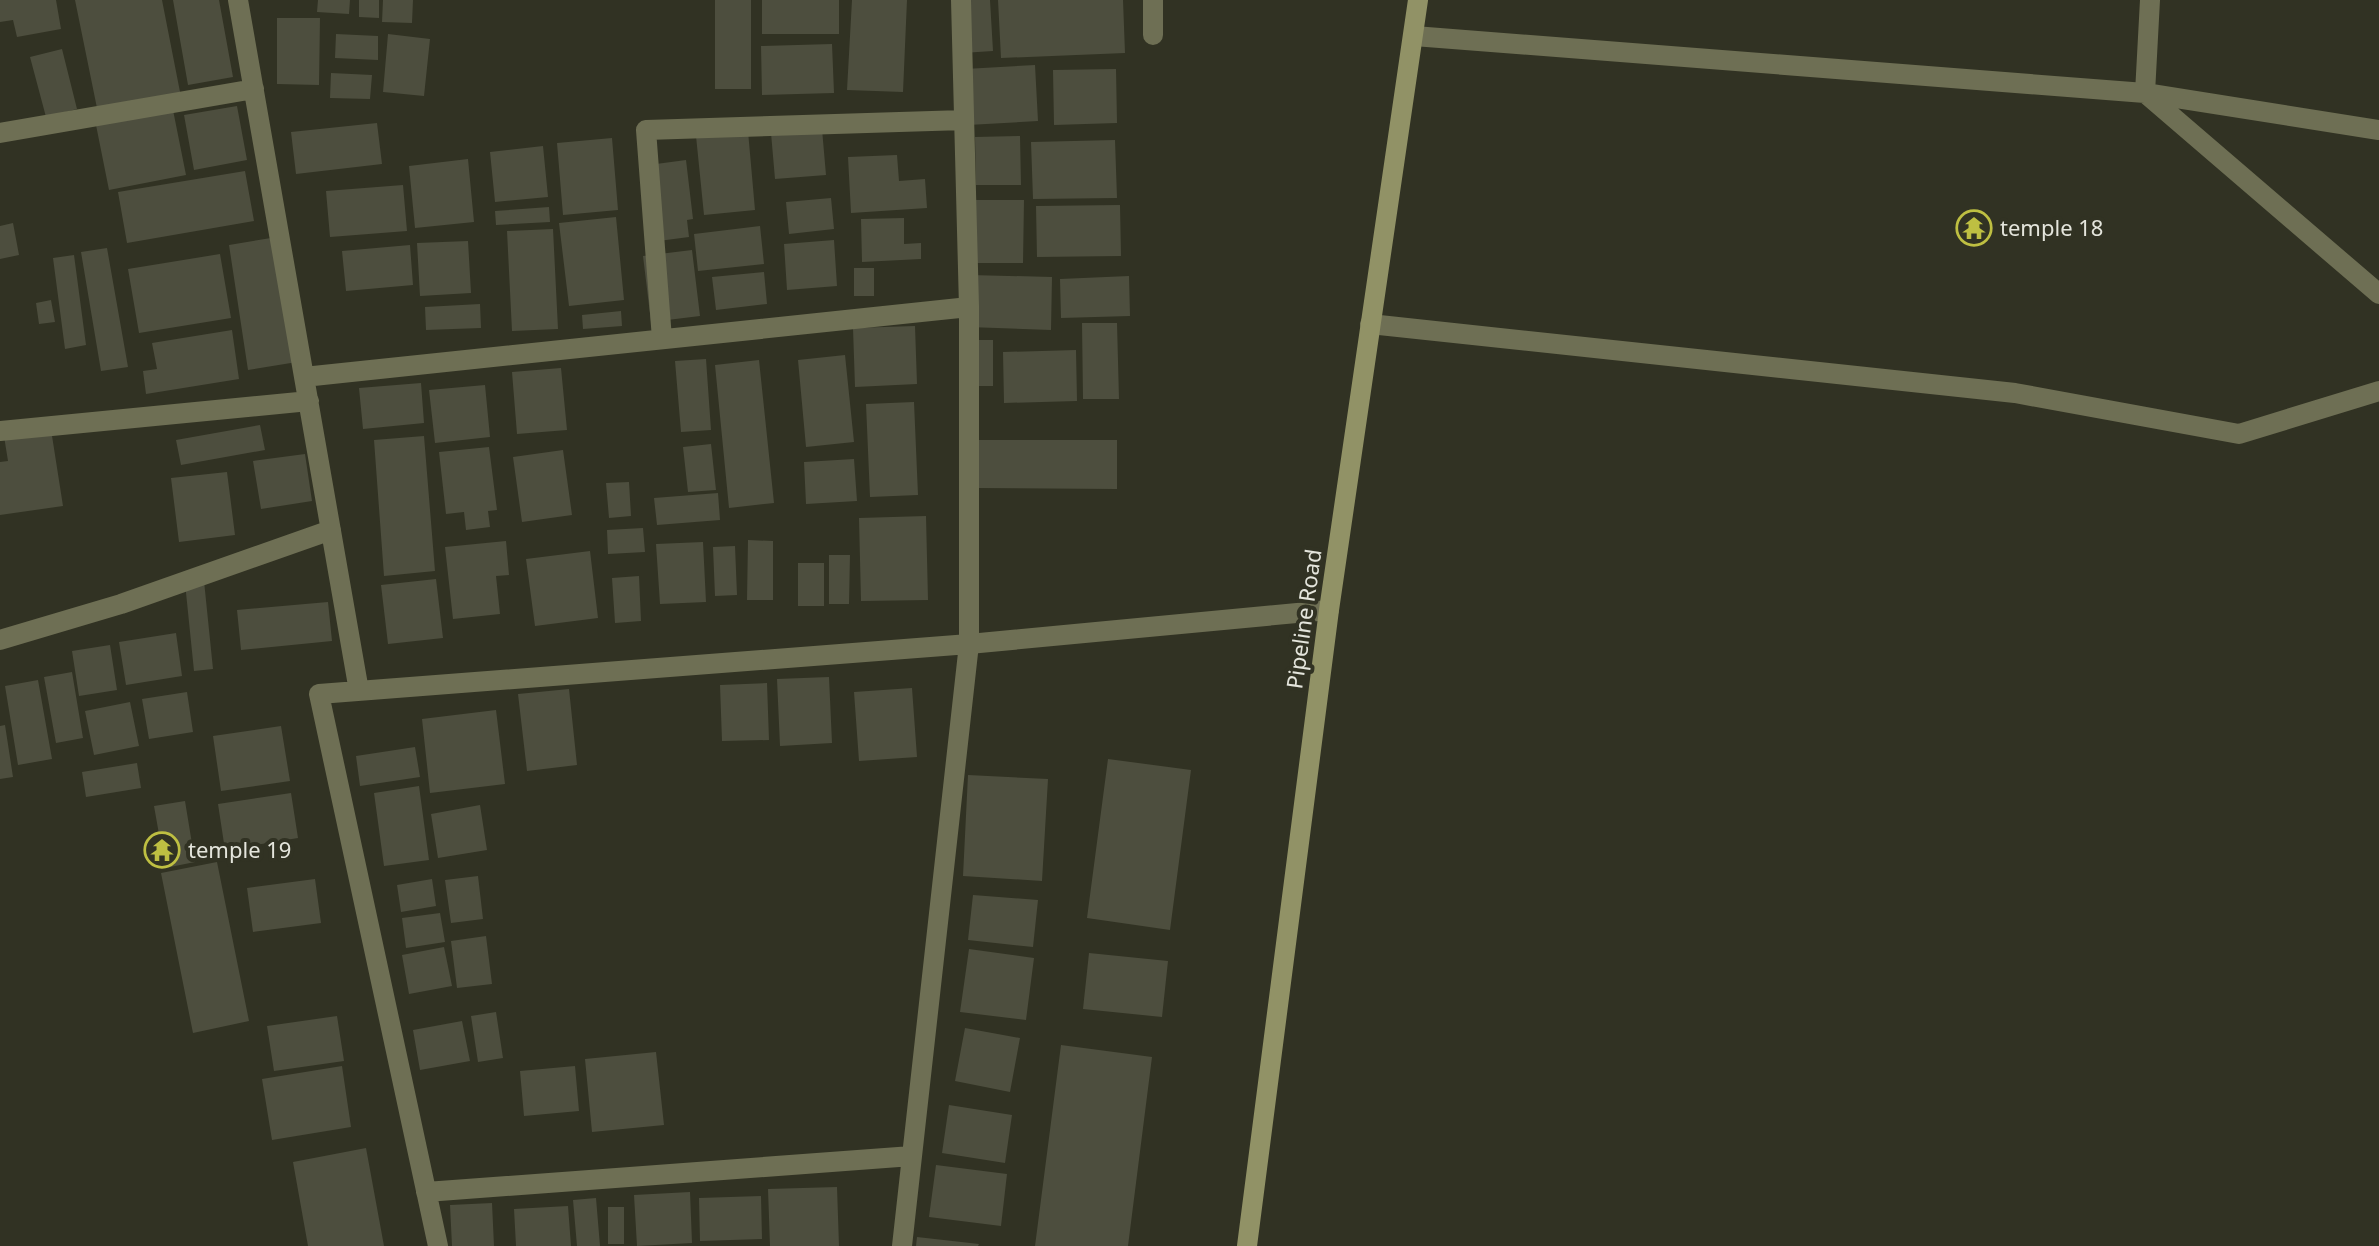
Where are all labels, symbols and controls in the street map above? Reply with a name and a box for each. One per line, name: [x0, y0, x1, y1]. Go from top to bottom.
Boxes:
temple icon: temple 18: [1955, 209, 1993, 247]
place label: temple 18: [2000, 212, 2103, 242]
street label: Pipeline Road: [1278, 547, 1328, 691]
temple icon: temple 19: [143, 831, 181, 869]
place label: temple 19: [188, 834, 291, 864]

